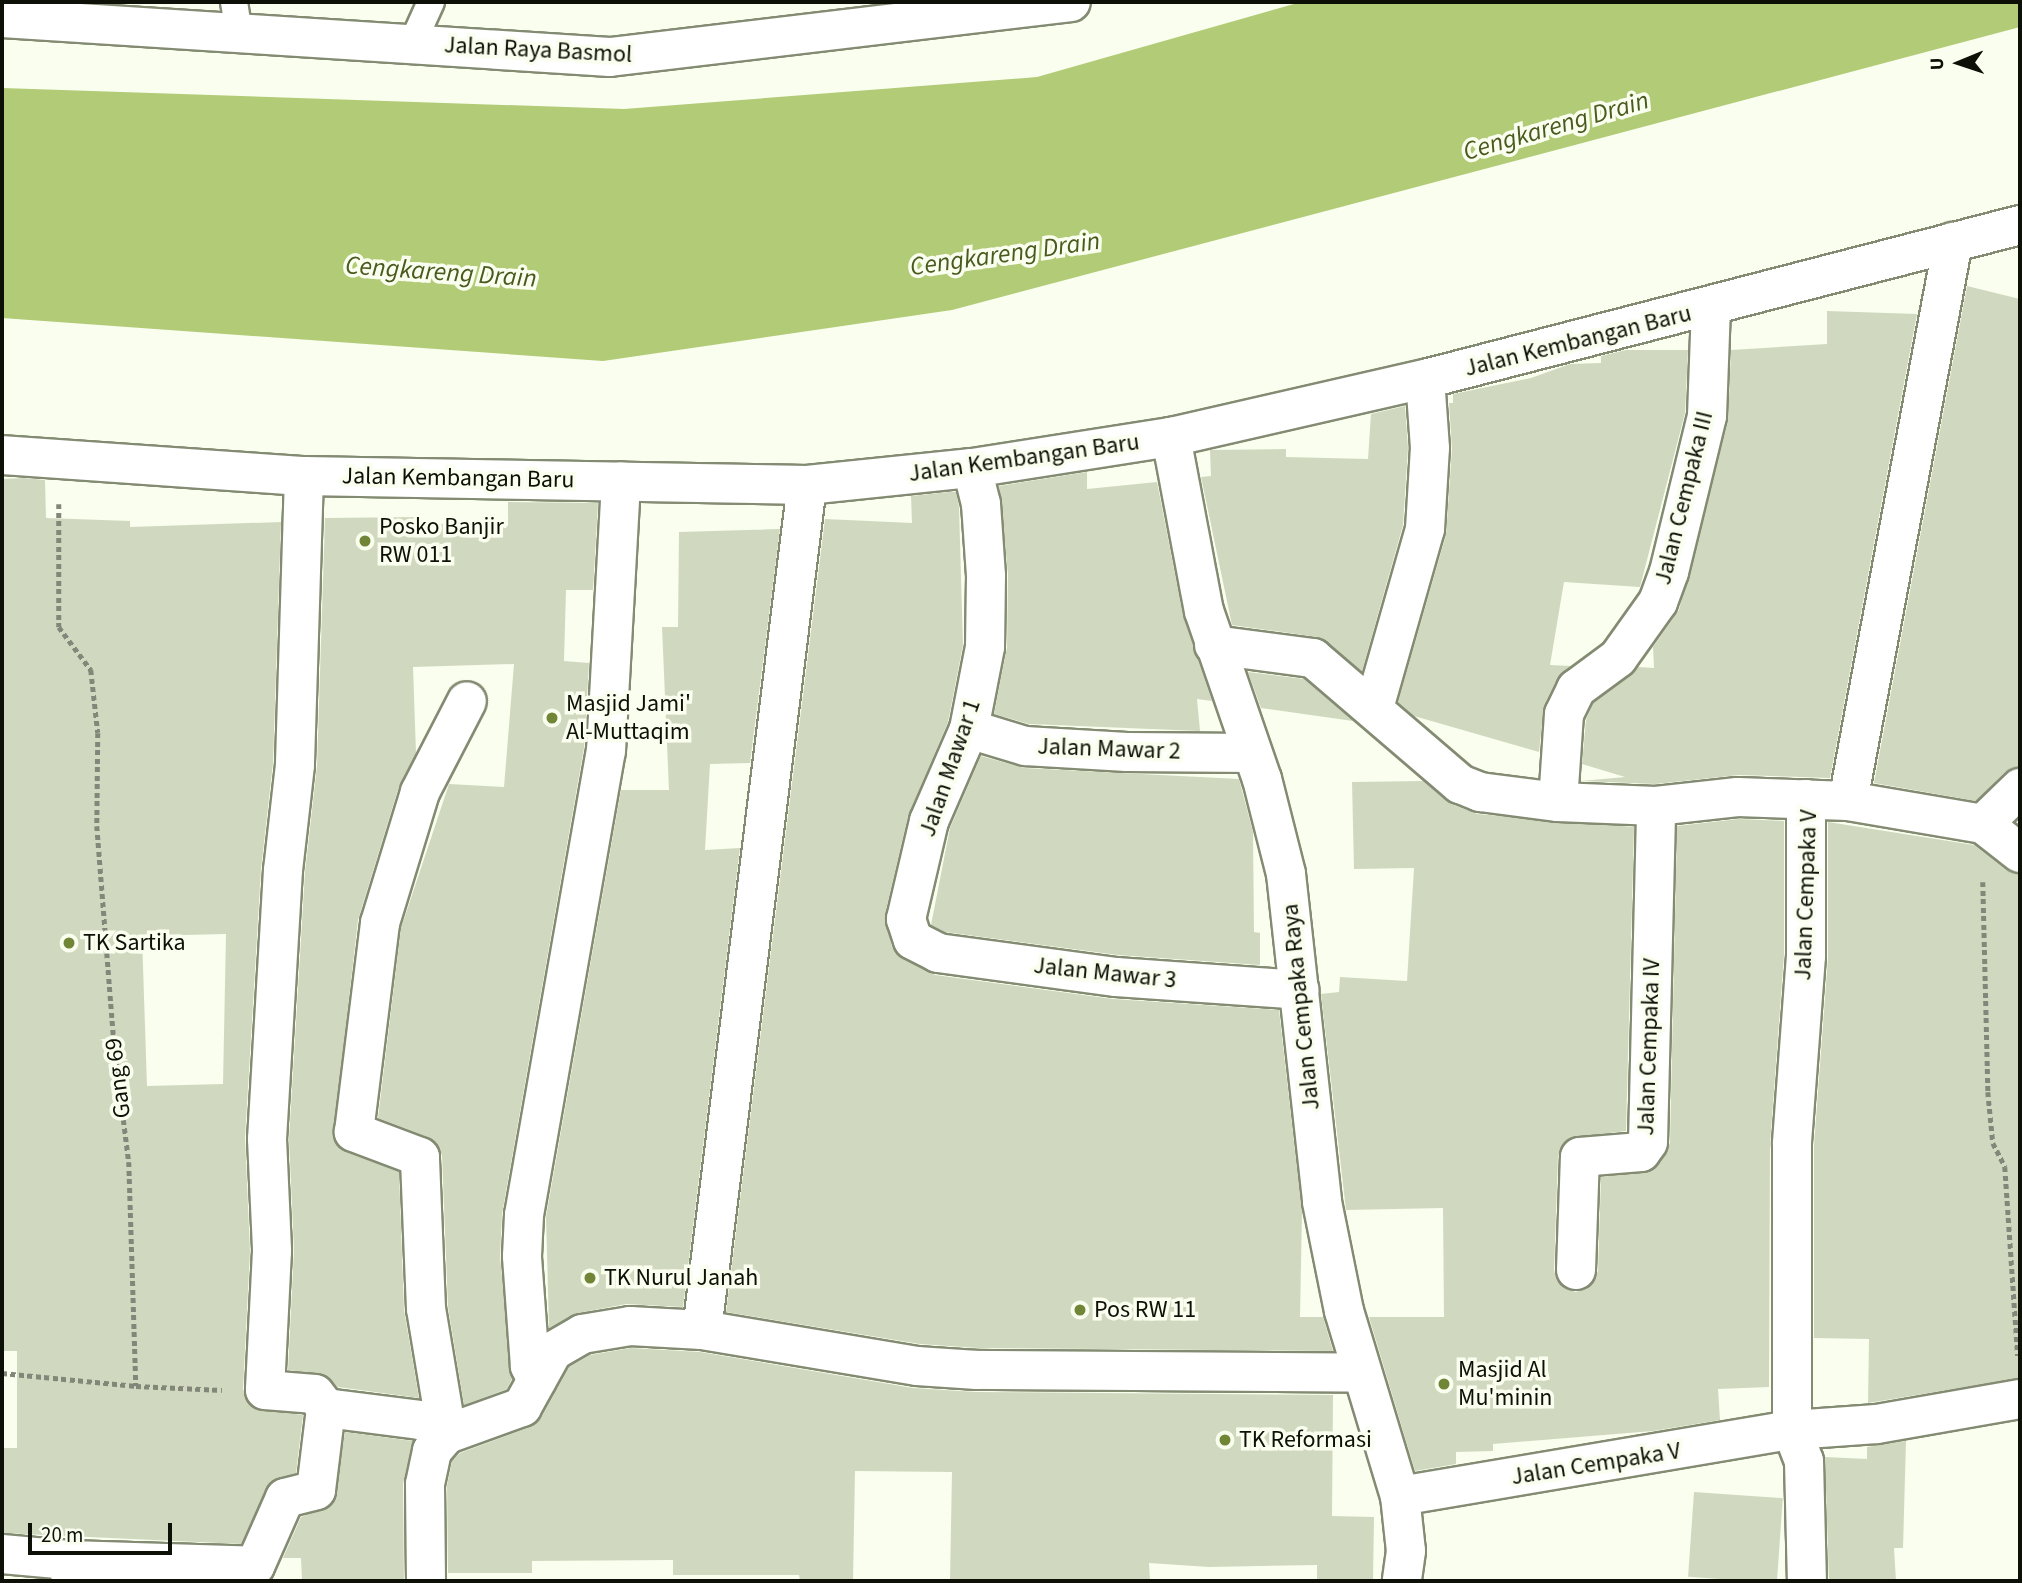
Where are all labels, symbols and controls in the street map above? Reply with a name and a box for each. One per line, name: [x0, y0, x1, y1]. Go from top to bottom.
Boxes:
north arrow: [1924, 28, 1994, 98]
street label: Jalan Raya Basmol: [443, 31, 633, 69]
text: U: [1924, 57, 1951, 71]
water label: Cengkareng Drain: [1460, 85, 1652, 167]
water label: Cengkareng Drain: [908, 225, 1102, 283]
water label: Cengkareng Drain: [344, 250, 538, 294]
street label: Jalan Kembangan Baru: [1462, 299, 1694, 383]
street label: Jalan Cempaka III: [1649, 408, 1719, 588]
street label: Jalan Kembangan Baru: [907, 428, 1141, 488]
street label: Jalan Kembangan Baru: [341, 462, 575, 494]
place label: Posko Banjir RW 011: [379, 513, 504, 569]
marker: Posko Banjir RW 011: [357, 533, 373, 549]
place label: Masjid Jami' Al-Muttaqim: [566, 690, 691, 746]
street label: Jalan Mawar 1: [913, 695, 987, 841]
marker: Masjid Jami' Al-Muttaqim: [544, 710, 560, 726]
street label: Jalan Mawar 2: [1037, 732, 1181, 766]
street label: Jalan Cempaka V: [1789, 809, 1823, 981]
street label: Jalan Cempaka Raya: [1276, 902, 1326, 1112]
place label: TK Sartika: [83, 929, 186, 957]
marker: TK Sartika: [61, 935, 77, 951]
street label: Jalan Mawar 3: [1032, 951, 1178, 995]
street label: Jalan Cempaka IV: [1632, 958, 1666, 1136]
street label: Gang 69: [99, 1036, 137, 1120]
place label: TK Nurul Janah: [604, 1264, 758, 1292]
marker: TK Nurul Janah: [582, 1270, 598, 1286]
place label: Pos RW 11: [1094, 1296, 1196, 1324]
marker: Pos RW 11: [1072, 1302, 1088, 1318]
place label: Masjid Al Mu'minin: [1458, 1356, 1552, 1412]
marker: Masjid Al Mu'minin: [1436, 1376, 1452, 1392]
place label: TK Reformasi: [1239, 1426, 1372, 1454]
marker: TK Reformasi: [1217, 1432, 1233, 1448]
street label: Jalan Cempaka V: [1509, 1436, 1683, 1492]
scale bar: [32, 1510, 175, 1554]
text: 20 m: [41, 1520, 83, 1550]

